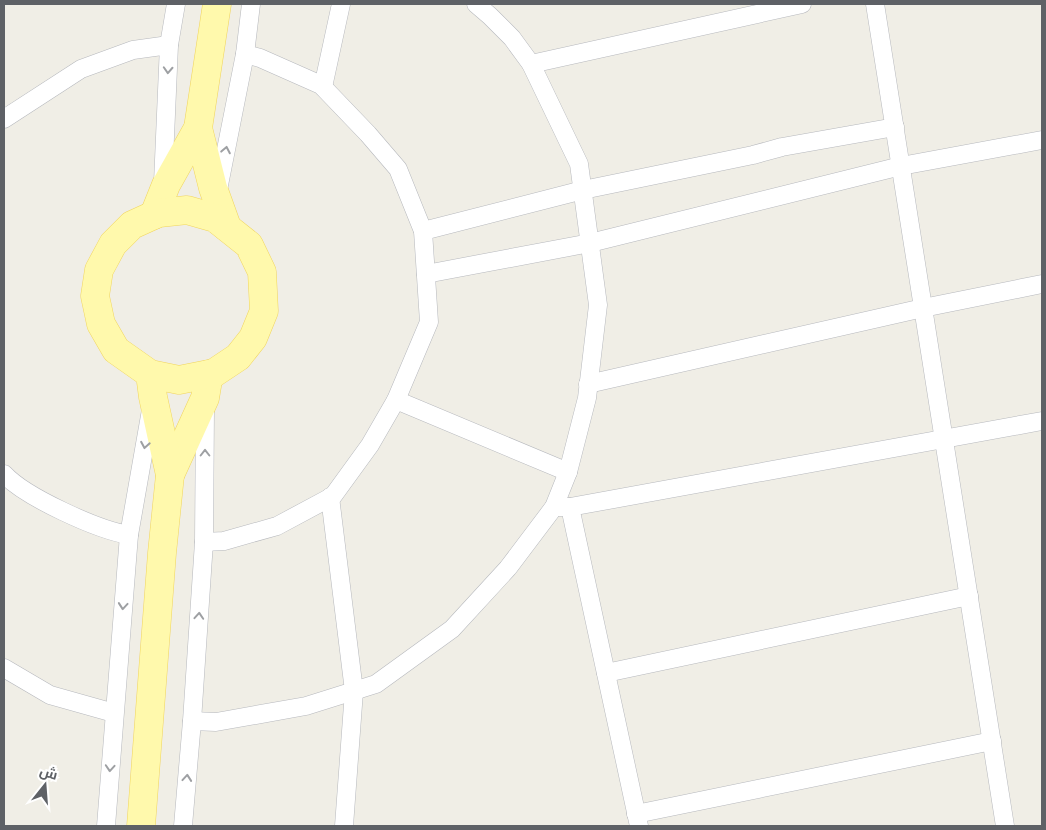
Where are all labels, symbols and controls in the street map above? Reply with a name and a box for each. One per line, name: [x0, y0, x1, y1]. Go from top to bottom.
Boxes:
one-way arrow: [163, 66, 174, 74]
one-way arrow: [220, 146, 231, 155]
one-way arrow: [140, 441, 150, 449]
one-way arrow: [200, 449, 210, 457]
one-way arrow: [118, 602, 129, 610]
one-way arrow: [194, 611, 205, 619]
north arrow: [20, 760, 70, 810]
text: ش: [37, 762, 60, 785]
one-way arrow: [105, 764, 116, 772]
one-way arrow: [181, 773, 192, 781]

